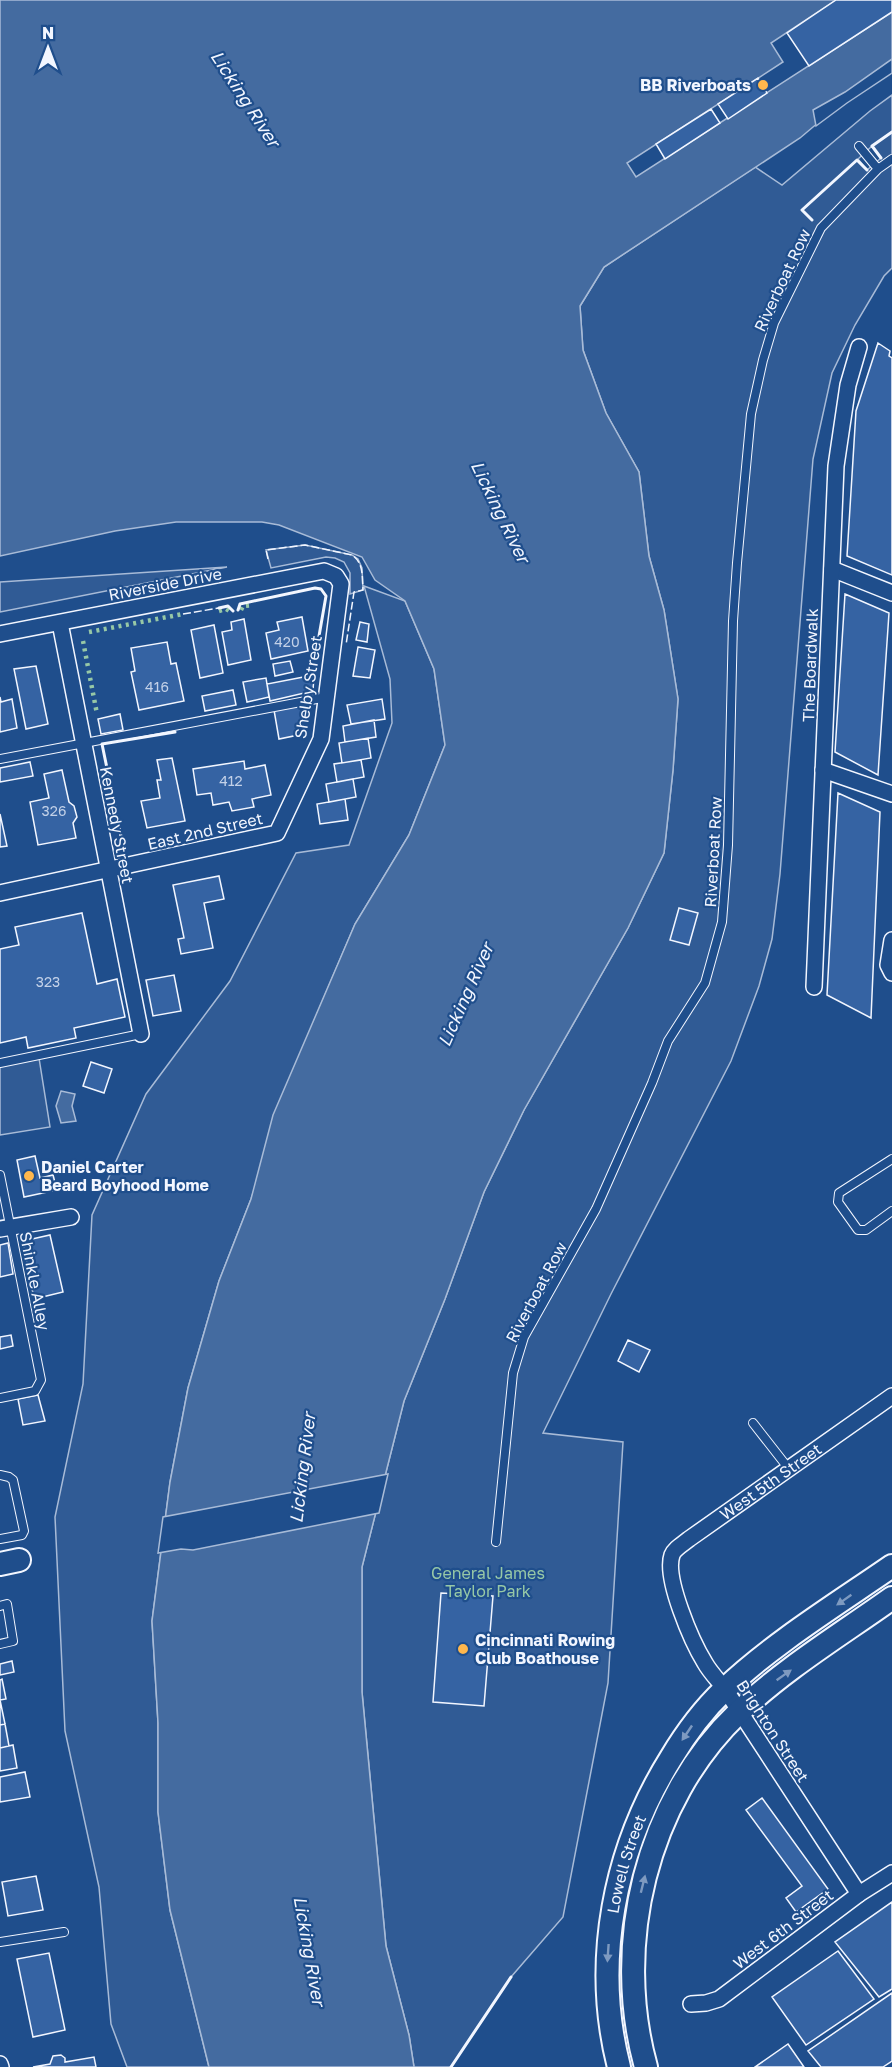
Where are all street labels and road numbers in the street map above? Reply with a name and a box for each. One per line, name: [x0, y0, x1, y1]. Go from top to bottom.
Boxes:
street label: Riverboat Row: [749, 225, 815, 335]
street label: Riverside Drive: [107, 563, 223, 605]
street label: The Boardwalk: [798, 608, 822, 722]
street label: Shelby Street: [290, 634, 326, 740]
street label: Kennedy Street: [96, 765, 138, 885]
street label: Riverboat Row: [700, 796, 726, 908]
street label: East 2nd Street: [145, 808, 265, 854]
street label: Shinkle Alley: [16, 1230, 54, 1332]
street label: Riverboat Row: [501, 1238, 571, 1346]
street label: West 5th Street: [716, 1439, 825, 1524]
street label: Brighton Street: [732, 1676, 814, 1786]
street label: Lowell Street: [603, 1812, 650, 1915]
street label: West 6th Street: [729, 1885, 837, 1973]

